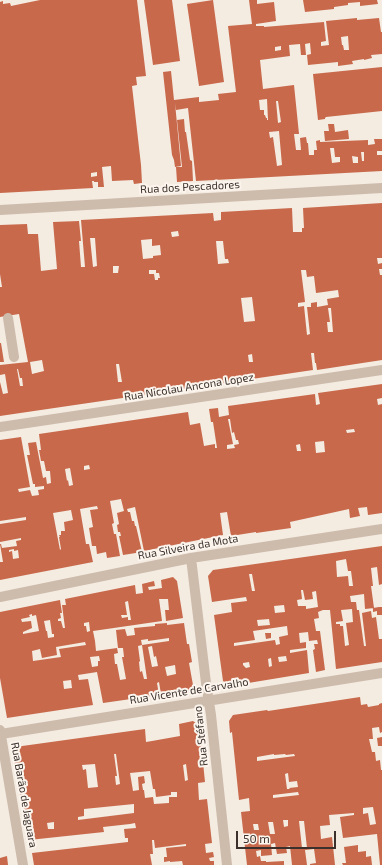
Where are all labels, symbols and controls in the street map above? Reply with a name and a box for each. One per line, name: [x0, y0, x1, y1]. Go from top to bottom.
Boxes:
street label: Rua dos Pescadores: [140, 178, 240, 196]
street label: Rua Nicolau Ancona Lopez: [123, 370, 255, 404]
street label: Rua Silveira da Mota: [137, 532, 239, 562]
street label: Rua Vicente de Carvalho: [129, 675, 249, 707]
street label: Rua Stéfano: [191, 705, 211, 767]
street label: Rua Barão de Jaguara: [8, 741, 40, 849]
scale bar: [238, 823, 338, 849]
text: 50 m: [243, 831, 270, 845]

